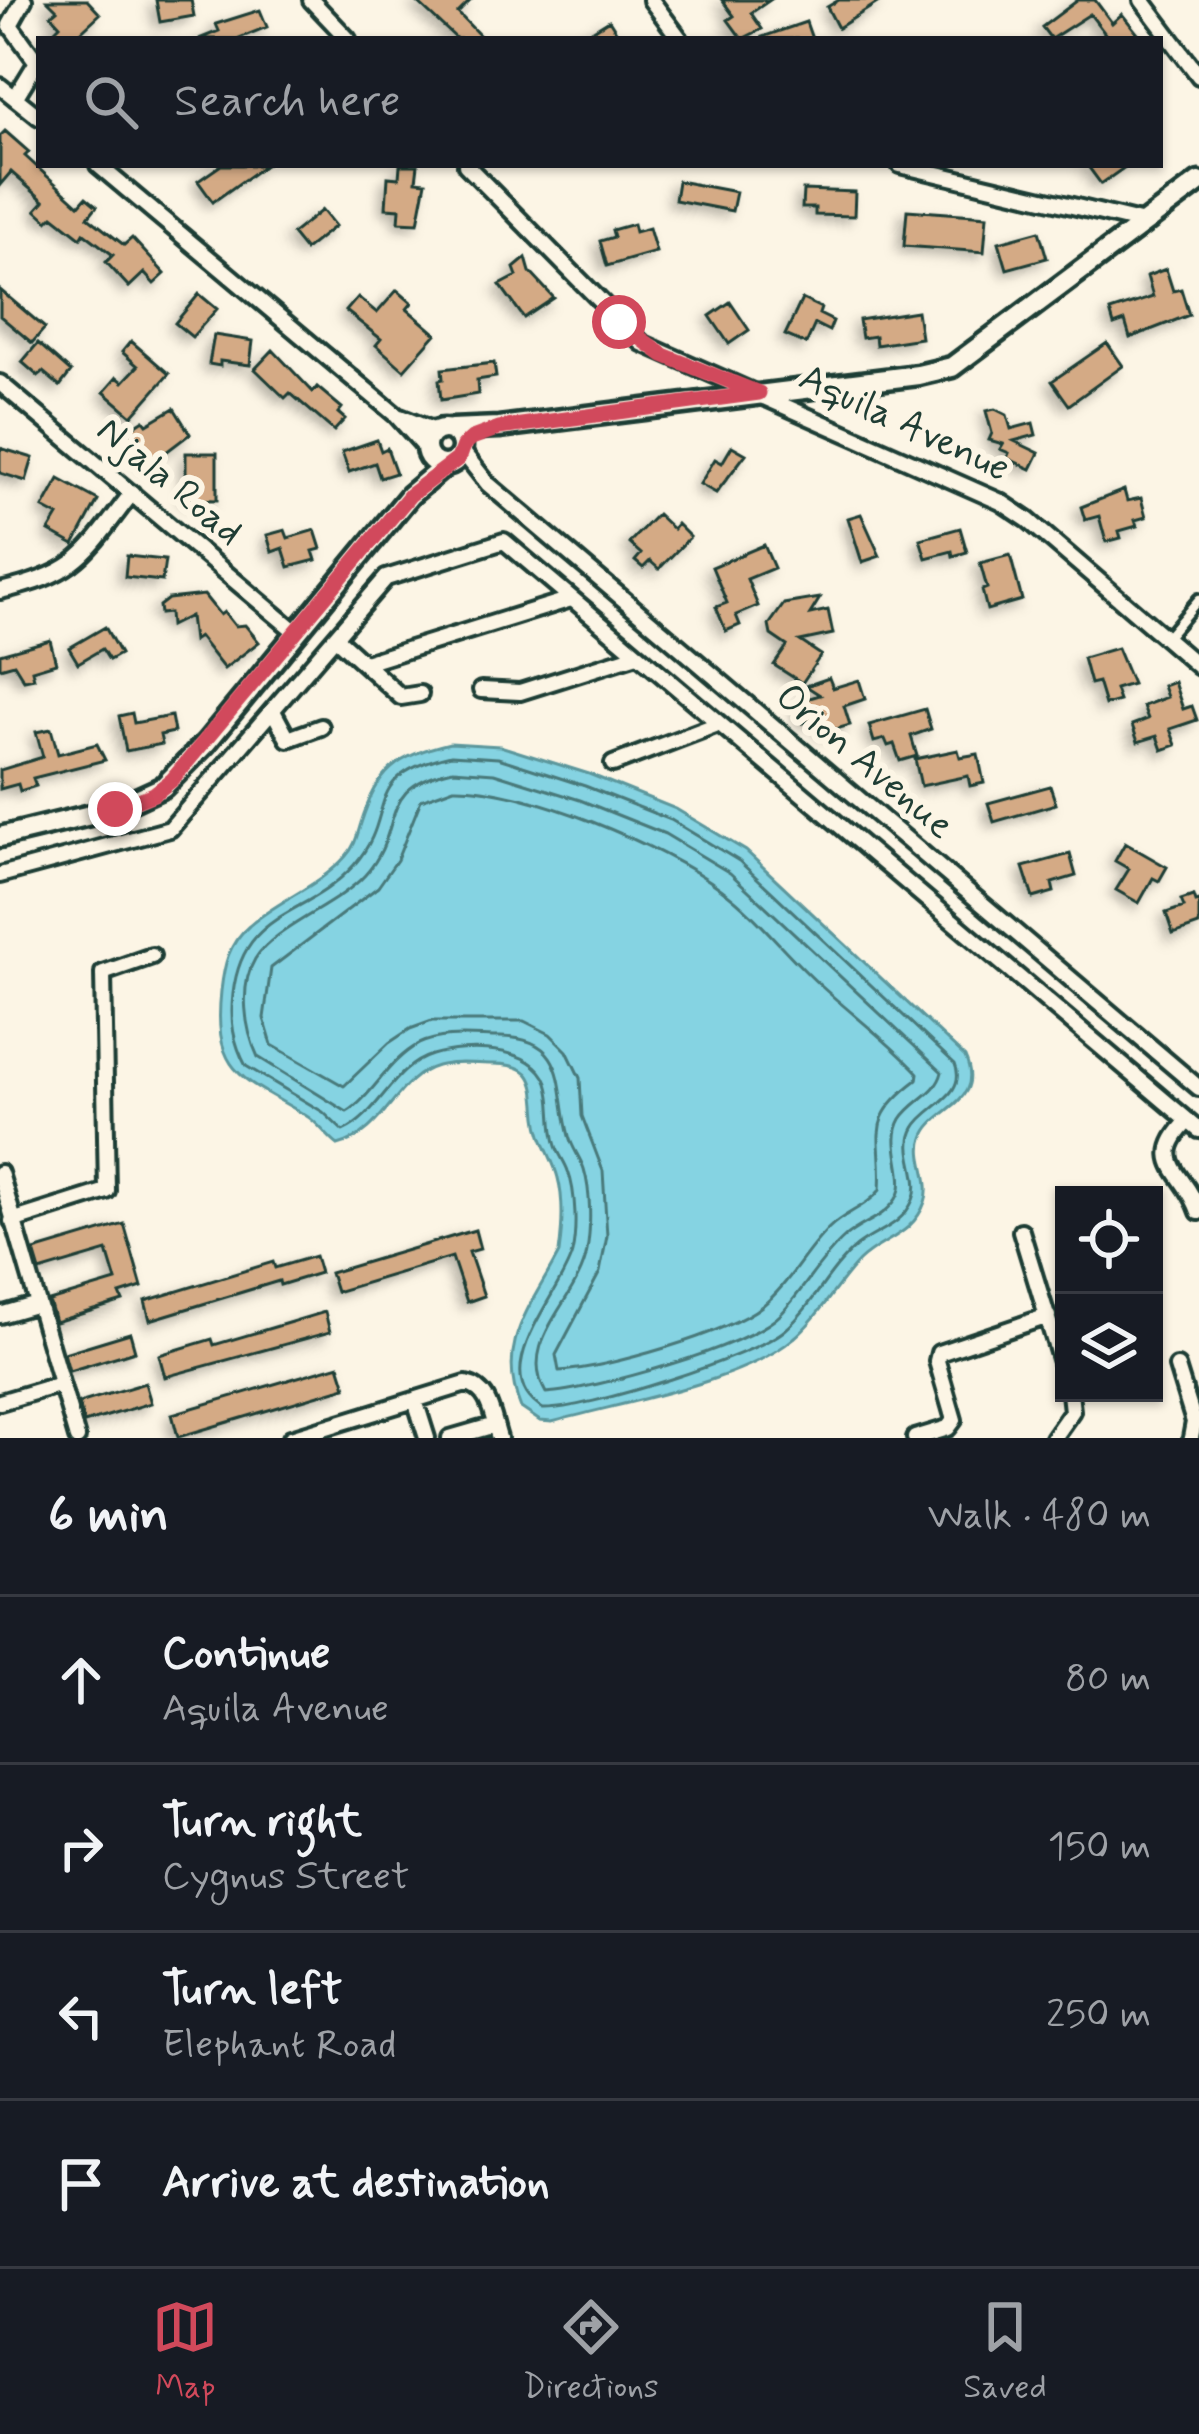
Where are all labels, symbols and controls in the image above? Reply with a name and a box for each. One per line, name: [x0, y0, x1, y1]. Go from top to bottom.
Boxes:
search box: [36, 36, 1163, 168]
icon: search: [78, 69, 144, 135]
text: Search here: [174, 73, 401, 132]
route start: [592, 295, 646, 349]
street label: Aquila Avenue: [790, 353, 1018, 495]
street label: Njala Road: [85, 406, 253, 558]
street label: Orion Avenue: [764, 672, 964, 852]
route end: [88, 782, 142, 836]
map controls: [1055, 1186, 1163, 1402]
button: locate: [1055, 1186, 1163, 1294]
button: layers: [1055, 1294, 1163, 1402]
text: 6 min: [48, 1483, 169, 1549]
text: Walk · 480 m: [928, 1491, 1151, 1542]
text: Continue: [162, 1625, 330, 1684]
icon: ahead: [48, 1647, 114, 1713]
text: 80 m: [1065, 1654, 1151, 1705]
text: Aquila Avenue: [162, 1684, 389, 1735]
text: Turn right: [162, 1793, 362, 1852]
icon: right: [48, 1815, 114, 1881]
text: 150 m: [1048, 1822, 1151, 1873]
text: Cygnus Street: [162, 1852, 409, 1903]
text: Turn left: [162, 1961, 342, 2020]
icon: left: [48, 1983, 114, 2049]
text: 250 m: [1046, 1990, 1151, 2041]
text: Elephant Road: [162, 2020, 396, 2071]
icon: arrive: [48, 2151, 114, 2217]
text: Arrive at destination: [162, 2154, 550, 2213]
tab: Map: [152, 2294, 218, 2410]
tab: Directions: [523, 2294, 659, 2410]
tab: Saved: [963, 2294, 1047, 2410]

